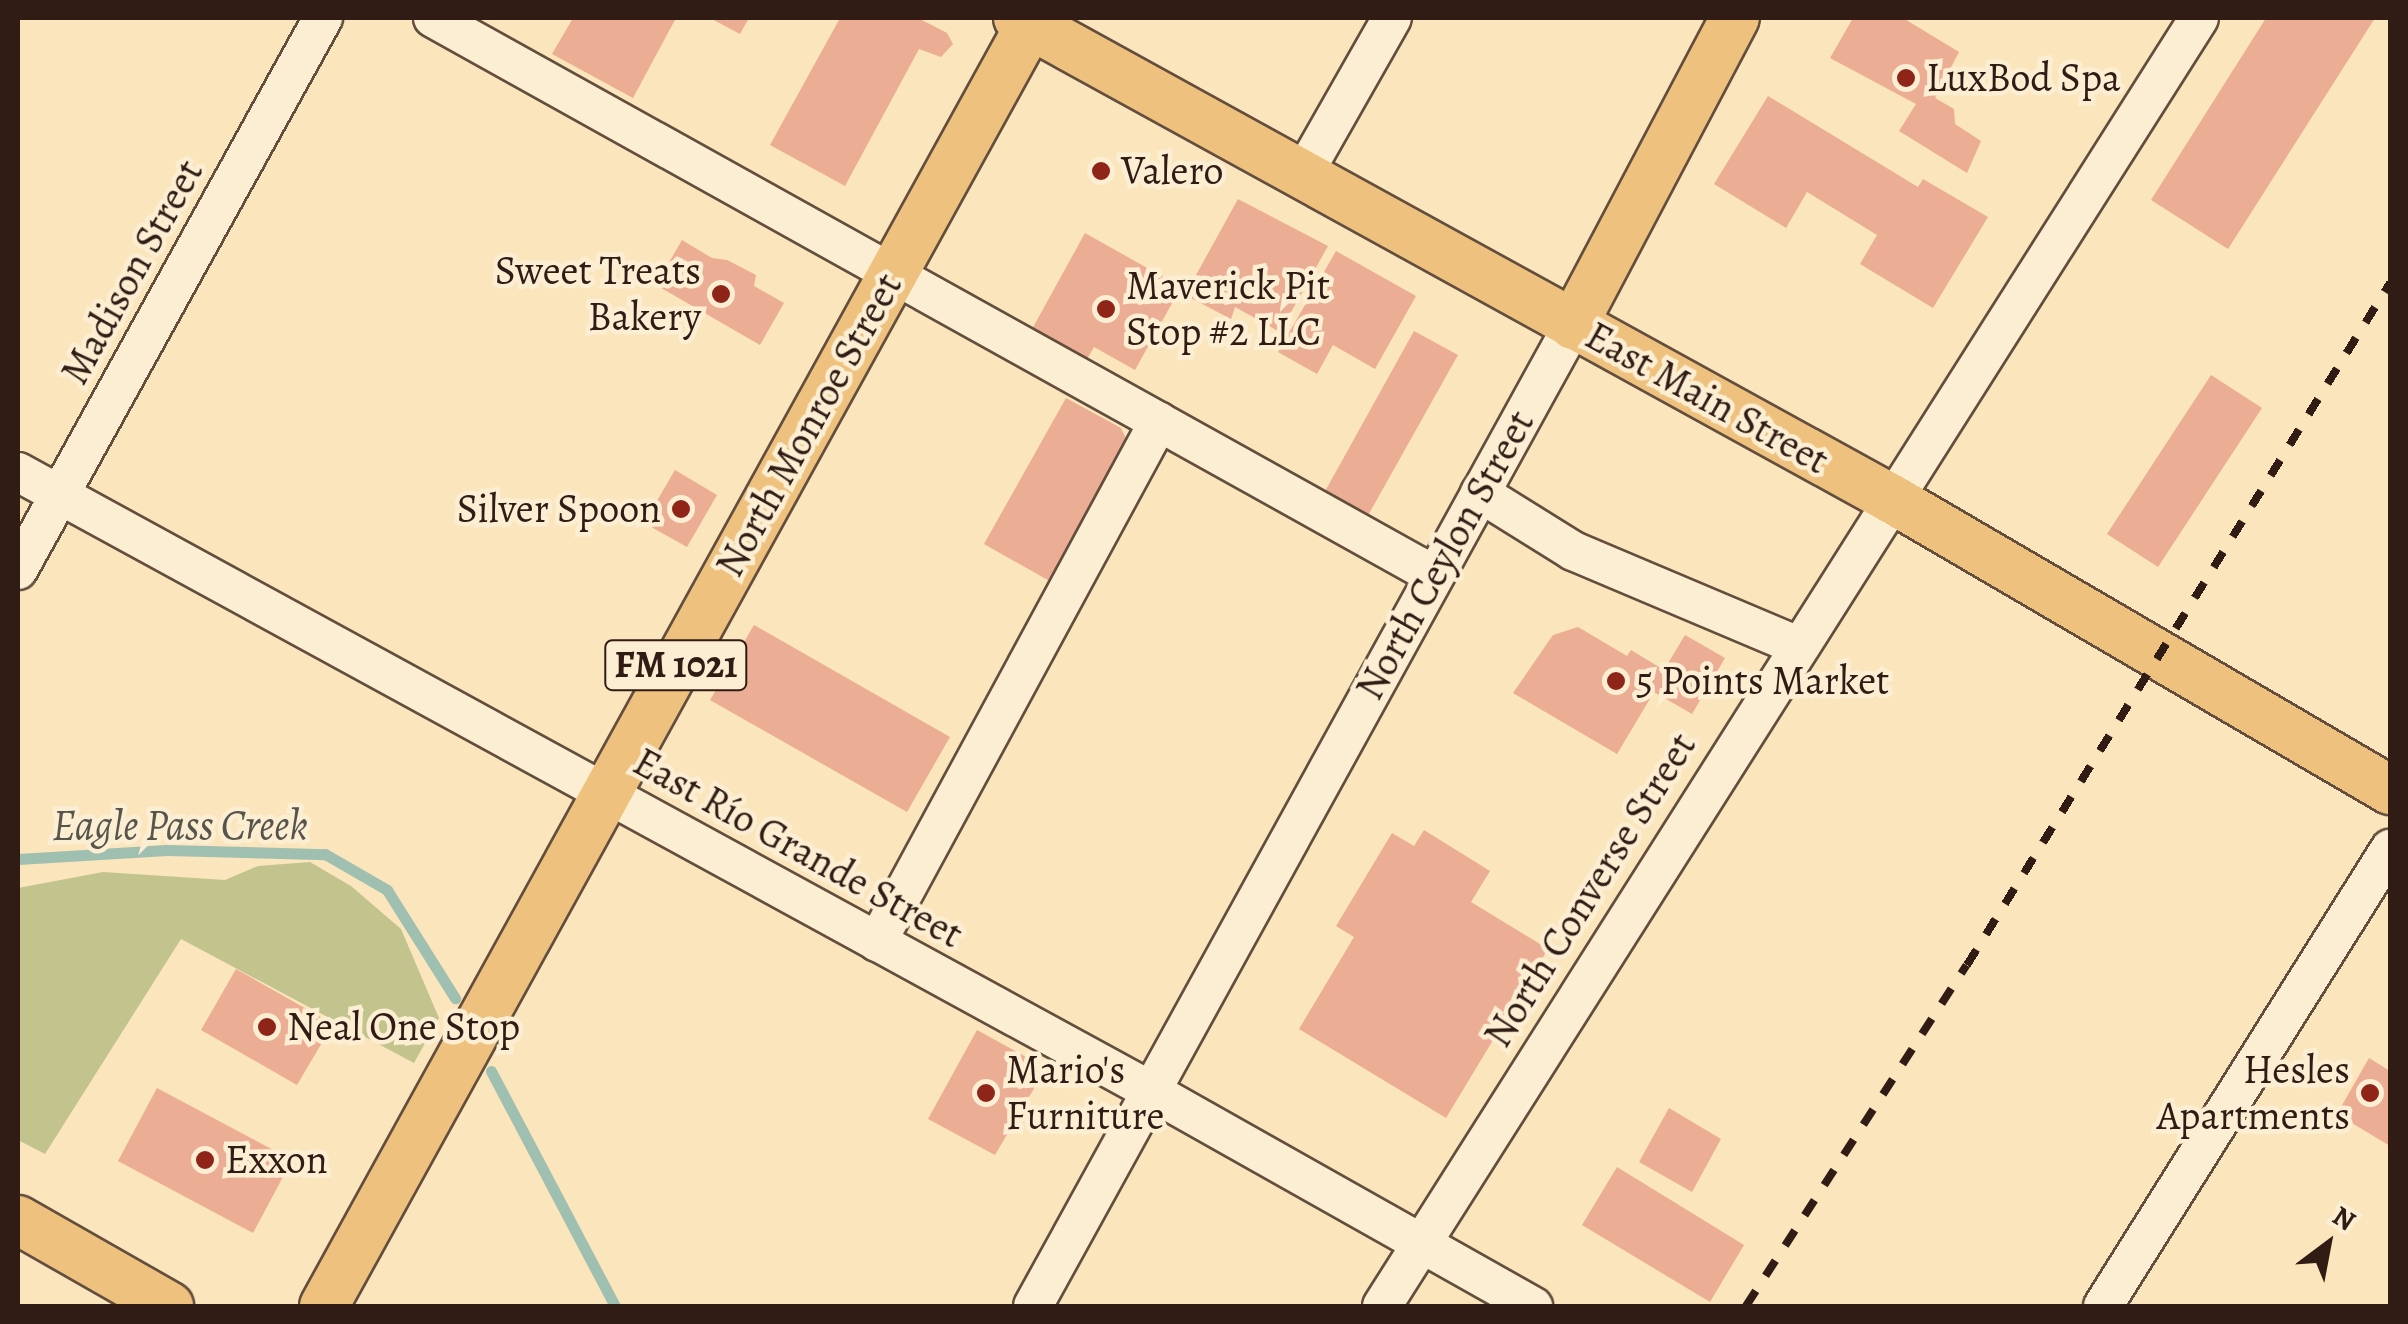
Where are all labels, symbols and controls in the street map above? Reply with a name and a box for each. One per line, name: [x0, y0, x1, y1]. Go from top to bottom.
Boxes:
place label: LuxBod Spa: [1926, 54, 2121, 102]
marker: LuxBod Spa: [1895, 67, 1917, 89]
place label: Valero: [1121, 147, 1223, 195]
street label: Madison Street: [51, 151, 213, 393]
marker: Valero: [1090, 160, 1112, 182]
place label: Sweet Treats Bakery: [495, 247, 701, 341]
place label: Maverick Pit Stop #2 LLC: [1126, 262, 1330, 356]
street label: North Monroe Street: [706, 265, 912, 585]
marker: Sweet Treats Bakery: [710, 283, 732, 305]
marker: Maverick Pit Stop #2 LLC: [1095, 298, 1117, 320]
street label: East Main Street: [1577, 311, 1837, 485]
street label: North Ceylon Street: [1346, 402, 1544, 708]
place label: Silver Spoon: [457, 485, 661, 533]
marker: Silver Spoon: [670, 498, 692, 520]
road number: FM 1021: [604, 632, 748, 698]
place label: 5 Points Market: [1636, 657, 1889, 705]
marker: 5 Points Market: [1605, 670, 1627, 692]
street label: North Converse Street: [1474, 724, 1706, 1056]
street label: East Río Grande Street: [625, 738, 971, 958]
water label: Eagle Pass Creek: [52, 800, 308, 850]
place label: Neal One Stop: [287, 1003, 520, 1051]
marker: Neal One Stop: [256, 1016, 278, 1038]
place label: Mario's Furniture: [1006, 1046, 1164, 1140]
place label: Hesles Apartments: [2157, 1046, 2350, 1140]
marker: Mario's Furniture: [975, 1082, 997, 1104]
marker: Hesles Apartments: [2359, 1082, 2381, 1104]
place label: Exxon: [225, 1136, 328, 1184]
marker: Exxon: [194, 1149, 216, 1171]
north arrow: [2278, 1194, 2378, 1294]
text: N: [2325, 1197, 2363, 1240]

